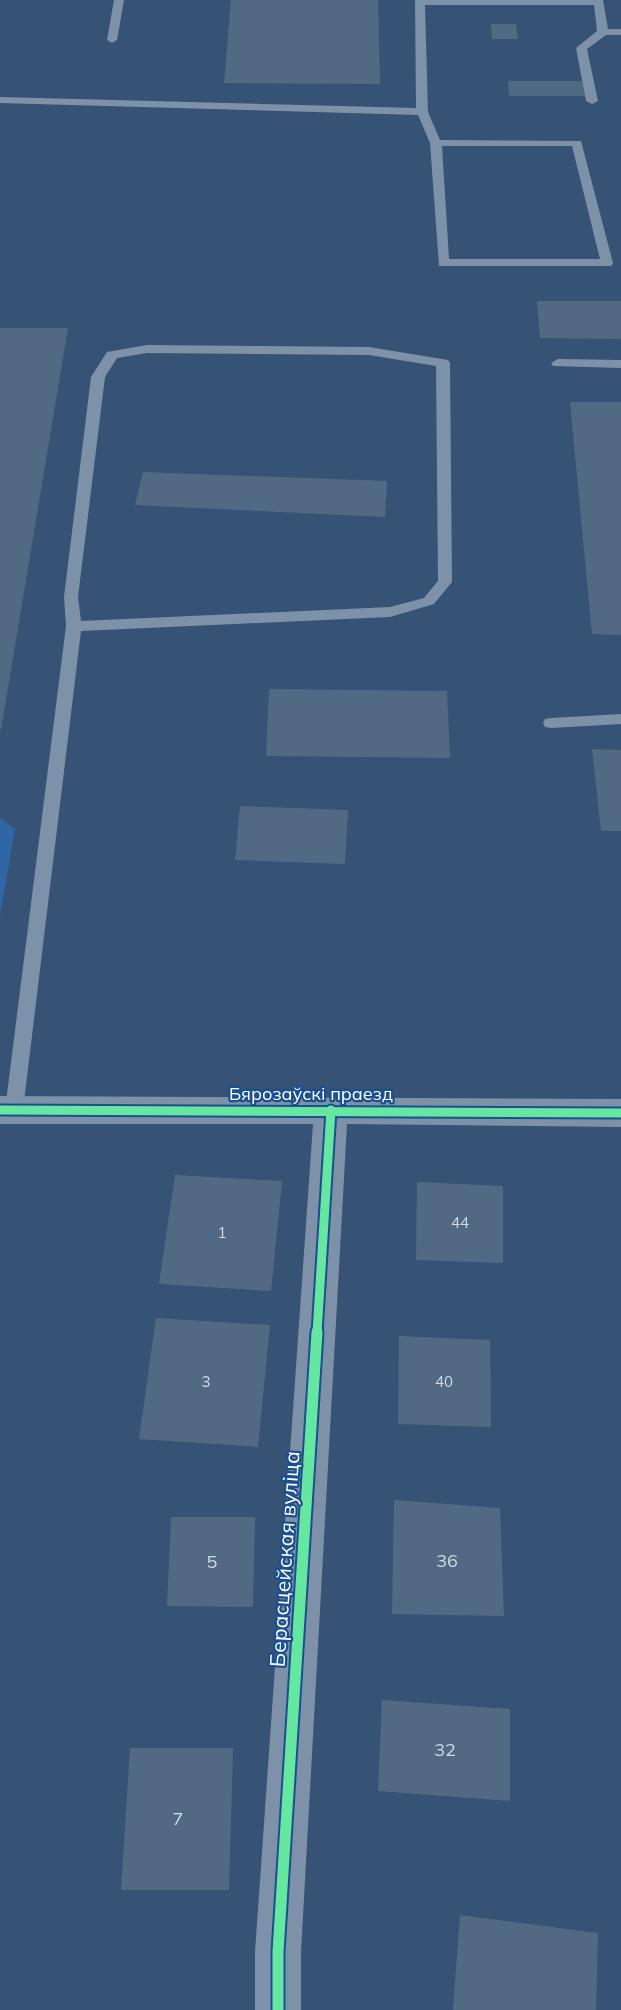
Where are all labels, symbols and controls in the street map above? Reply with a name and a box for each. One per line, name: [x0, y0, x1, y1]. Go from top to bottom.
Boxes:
street label: Бярозаўскі праезд: [229, 1082, 393, 1105]
house number: 44: [451, 1213, 469, 1232]
house number: 1: [217, 1223, 227, 1242]
house number: 3: [201, 1372, 211, 1391]
house number: 40: [435, 1372, 453, 1391]
street label: Берасцейская вуліца: [263, 1450, 305, 1668]
house number: 36: [436, 1549, 458, 1572]
house number: 5: [207, 1550, 218, 1573]
house number: 32: [434, 1738, 456, 1761]
house number: 7: [173, 1807, 183, 1830]

